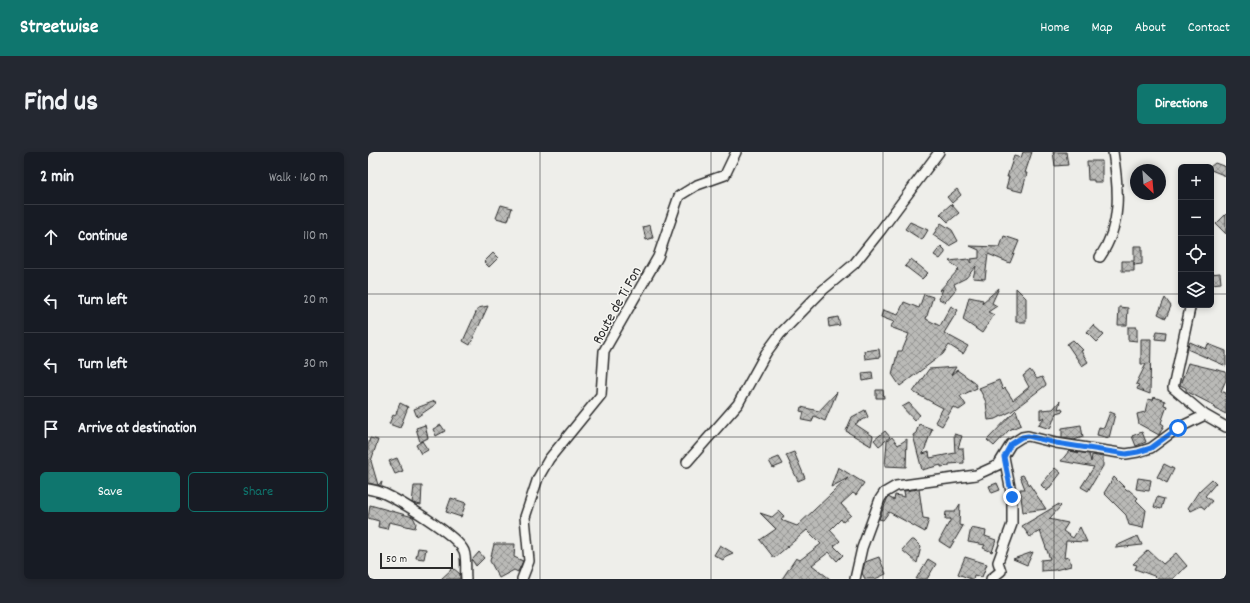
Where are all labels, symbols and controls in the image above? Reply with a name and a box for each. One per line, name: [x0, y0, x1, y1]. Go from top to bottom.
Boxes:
text: Streetwise: [20, 15, 98, 42]
text: Home: [1040, 18, 1069, 38]
text: Map: [1091, 18, 1113, 38]
text: About: [1135, 18, 1166, 38]
text: Contact: [1188, 18, 1230, 38]
text: Find us: [24, 84, 98, 124]
button: Directions: [1137, 84, 1226, 124]
north arrow: [1130, 164, 1166, 200]
map controls: [1178, 164, 1214, 308]
button: +: [1178, 164, 1214, 200]
text: 2 min: [40, 166, 74, 190]
text: Walk · 160 m: [269, 169, 328, 188]
button: −: [1178, 200, 1214, 236]
icon: ahead: [40, 226, 62, 248]
text: Continue: [78, 226, 127, 248]
text: 110 m: [303, 227, 328, 246]
button: locate: [1178, 236, 1214, 272]
street label: Route de Ti Fon: [587, 263, 648, 349]
button: layers: [1178, 272, 1214, 308]
icon: left: [40, 290, 62, 312]
text: Turn left: [78, 290, 127, 312]
text: 20 m: [303, 291, 328, 310]
icon: left: [40, 354, 62, 376]
text: Turn left: [78, 354, 127, 376]
text: 30 m: [303, 355, 328, 374]
icon: arrive: [40, 418, 62, 440]
text: Arrive at destination: [78, 418, 196, 440]
route start: [1169, 419, 1187, 437]
button: Save: [40, 472, 180, 512]
button: Share: [188, 472, 328, 512]
route end: [1003, 488, 1021, 506]
scale bar: [380, 551, 453, 570]
text: 50 m: [386, 552, 407, 568]

